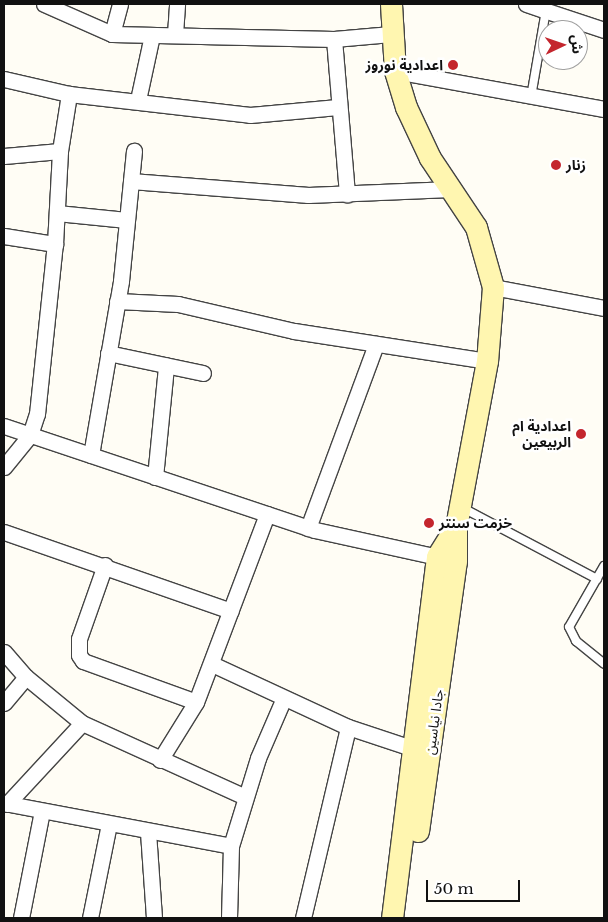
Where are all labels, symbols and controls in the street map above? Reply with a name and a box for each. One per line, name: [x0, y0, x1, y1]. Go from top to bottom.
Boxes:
north arrow: [538, 20, 588, 70]
text: ش: [567, 34, 586, 54]
place label: اعدادية نوروز: [366, 57, 443, 73]
marker: اعدادية نوروز: [447, 59, 459, 71]
place label: زنار: [566, 157, 586, 173]
marker: زنار: [550, 159, 562, 171]
place label: اعدادية ام الربيعين: [512, 418, 571, 451]
marker: اعدادية ام الربيعين: [575, 428, 587, 440]
place label: خزمت سنتر: [439, 515, 512, 531]
marker: خزمت سنتر: [423, 517, 435, 529]
street label: جادا نیاسین: [421, 688, 447, 756]
scale bar: [428, 870, 522, 902]
text: 50 m: [434, 879, 474, 898]

